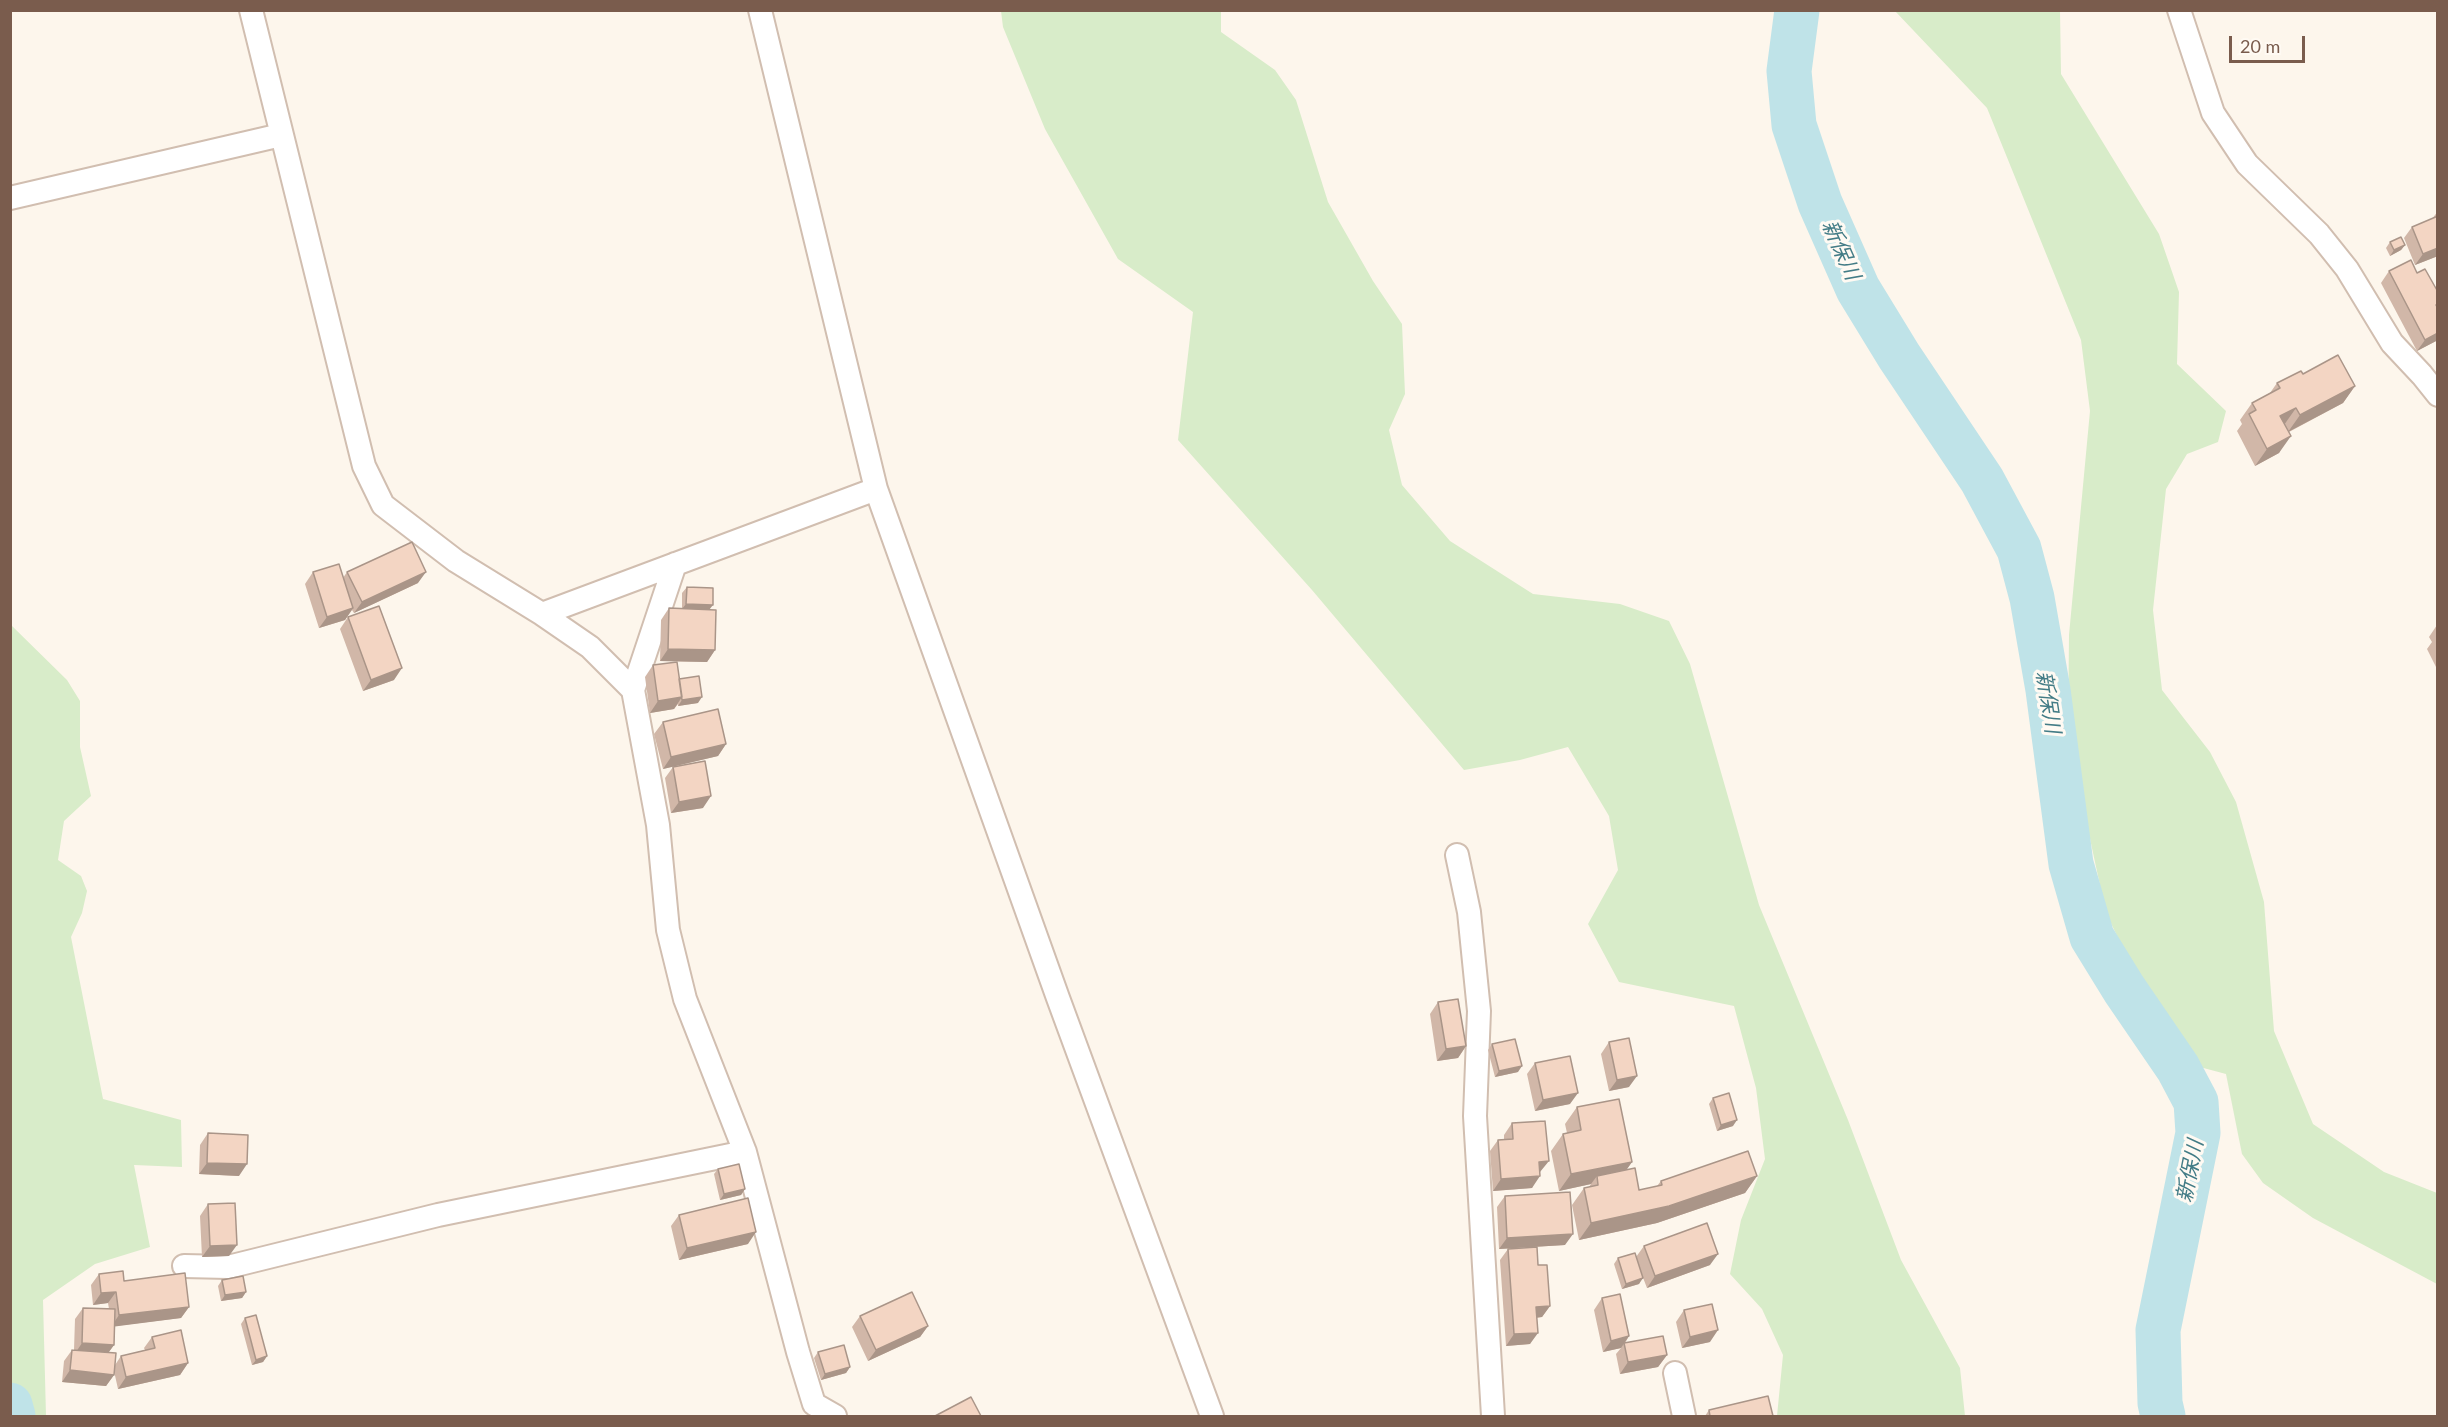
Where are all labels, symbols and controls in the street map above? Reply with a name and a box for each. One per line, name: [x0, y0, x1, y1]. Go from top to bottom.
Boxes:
scale bar: [2232, 24, 2308, 62]
text: 20 m: [2240, 35, 2280, 57]
water label: 新保川: [1817, 216, 1865, 284]
water label: 新保川: [2031, 669, 2065, 735]
water label: 新保川: [2172, 1138, 2208, 1204]

